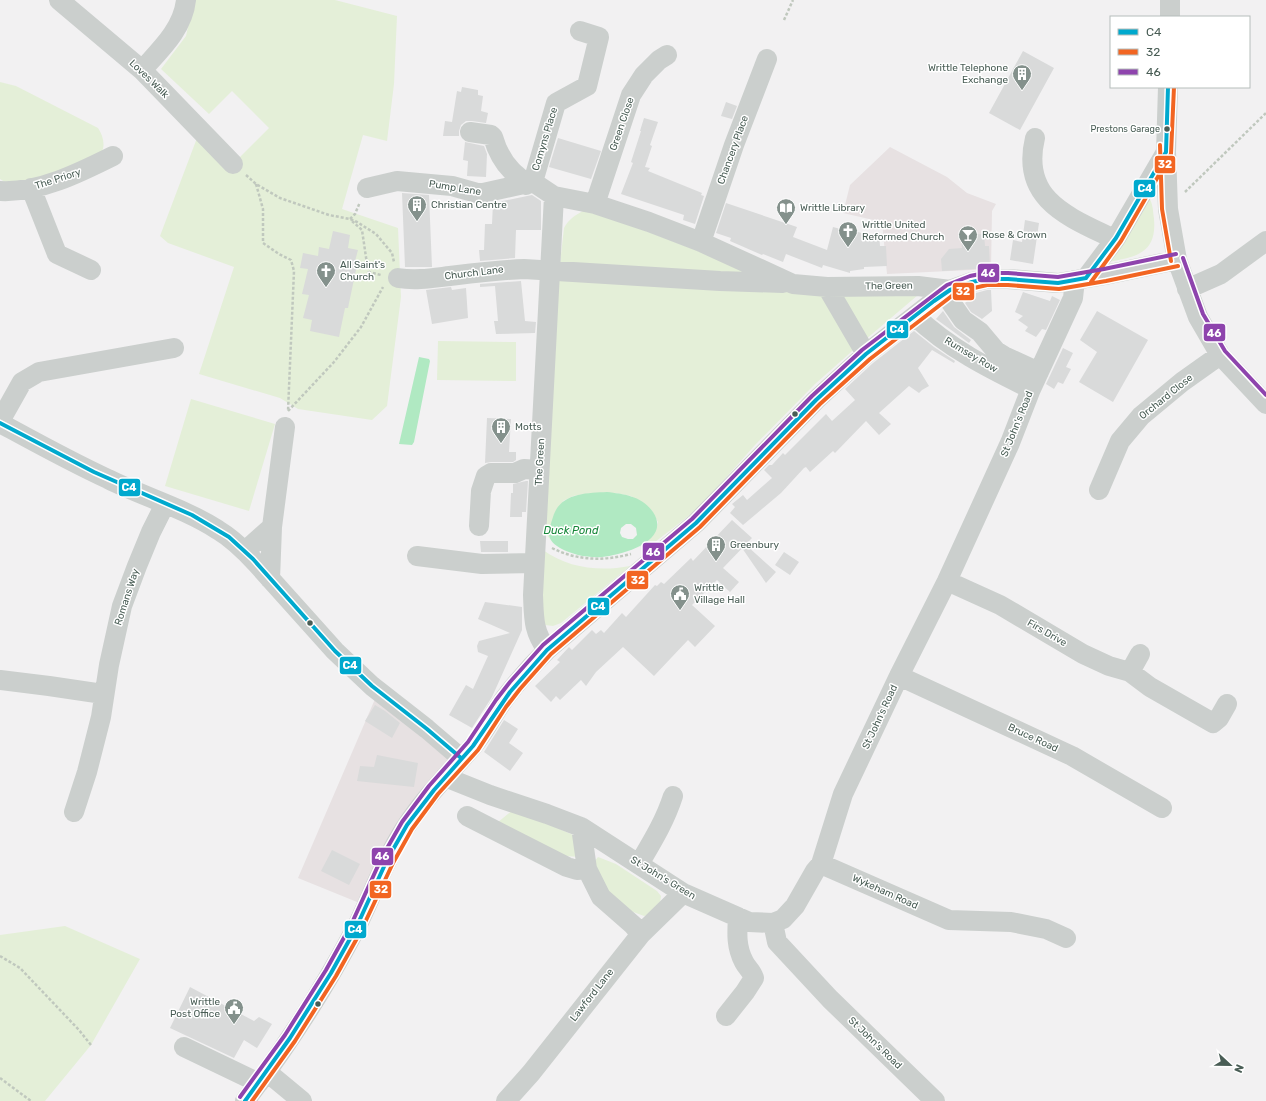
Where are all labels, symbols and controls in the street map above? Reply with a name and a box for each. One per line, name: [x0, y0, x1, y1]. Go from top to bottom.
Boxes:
legend: [1110, 16, 1250, 88]
text: C4: [1146, 25, 1162, 39]
text: 32: [1146, 45, 1160, 59]
street label: Loves Walk: [127, 57, 172, 101]
place label: Writtle Telephone Exchange: [928, 62, 1008, 86]
building icon: Writtle Telephone Exchange: [1011, 63, 1033, 91]
text: 46: [1146, 65, 1161, 79]
street label: Green Close: [607, 95, 637, 152]
street label: Comyns Place: [530, 105, 560, 172]
street label: Chancery Place: [715, 114, 751, 186]
place label: Prestons Garage: [1091, 124, 1160, 134]
marker: Prestons Garage: [1162, 124, 1172, 134]
line badge: 32: [1154, 155, 1176, 174]
text: 32: [1158, 158, 1172, 171]
street label: The Priory: [34, 166, 83, 192]
street label: Pump Lane: [428, 178, 482, 198]
line badge: C4: [1133, 179, 1156, 198]
text: C4: [1137, 182, 1153, 195]
building icon: Christian Centre: [406, 194, 428, 222]
library icon: Writtle Library: [775, 197, 797, 225]
place label: Christian Centre: [431, 199, 507, 211]
place label: Writtle Library: [800, 202, 865, 214]
place label: Writtle United Reformed Church: [862, 219, 944, 243]
church icon: Writtle United Reformed Church: [837, 220, 859, 248]
bar icon: Rose & Crown: [957, 224, 979, 252]
place label: Rose & Crown: [982, 229, 1047, 241]
place label: All Saint's Church: [340, 259, 385, 283]
church icon: All Saint's Church: [315, 260, 337, 288]
street label: Church Lane: [444, 263, 505, 283]
line badge: 46: [977, 263, 1000, 283]
text: 46: [981, 267, 995, 280]
street label: The Green: [865, 280, 913, 292]
line badge: 32: [952, 282, 975, 301]
text: 32: [956, 285, 970, 298]
line badge: C4: [886, 320, 909, 339]
text: C4: [889, 323, 905, 336]
line badge: 46: [1203, 323, 1226, 342]
text: 46: [1207, 327, 1221, 340]
street label: Rumsey Row: [942, 334, 1000, 376]
street label: Orchard Close: [1137, 372, 1195, 422]
street label: St John's Road: [998, 389, 1036, 459]
unlabelled marker: [790, 409, 800, 419]
building icon: Motts: [490, 416, 512, 444]
place label: Motts: [515, 421, 542, 433]
street label: The Green: [533, 438, 547, 486]
line badge: C4: [118, 478, 141, 497]
text: C4: [121, 481, 137, 494]
water label: Duck Pond: [543, 524, 599, 537]
building icon: Greenbury: [705, 534, 727, 562]
place label: Greenbury: [730, 539, 780, 551]
line badge: 46: [642, 542, 665, 561]
text: 46: [646, 546, 660, 559]
street label: Romans Way: [112, 567, 142, 627]
line badge: 32: [626, 570, 649, 590]
text: 32: [631, 574, 645, 587]
place label: Writtle Village Hall: [694, 582, 745, 606]
public building icon: Writtle Village Hall: [669, 583, 691, 611]
line badge: C4: [587, 597, 610, 616]
text: C4: [590, 600, 606, 613]
street label: Firs Drive: [1025, 617, 1069, 649]
unlabelled marker: [305, 618, 315, 628]
line badge: C4: [339, 656, 362, 675]
text: C4: [342, 659, 358, 672]
street label: St John's Road: [860, 683, 900, 751]
street label: Bruce Road: [1006, 721, 1060, 755]
line badge: 46: [371, 847, 394, 866]
text: 46: [375, 850, 389, 863]
street label: St John's Green: [628, 854, 698, 902]
street label: Wykeham Road: [850, 872, 920, 912]
line badge: 32: [369, 880, 392, 899]
text: 32: [374, 883, 388, 896]
line badge: C4: [344, 920, 367, 939]
text: C4: [347, 923, 363, 936]
street label: Lawford Lane: [568, 966, 617, 1024]
place label: Writtle Post Office: [170, 996, 220, 1020]
public building icon: Writtle Post Office: [223, 997, 245, 1025]
unlabelled marker: [313, 999, 323, 1009]
street label: St John's Road: [846, 1014, 904, 1072]
north arrow: [1210, 1045, 1250, 1085]
text: N: [1231, 1062, 1246, 1075]

